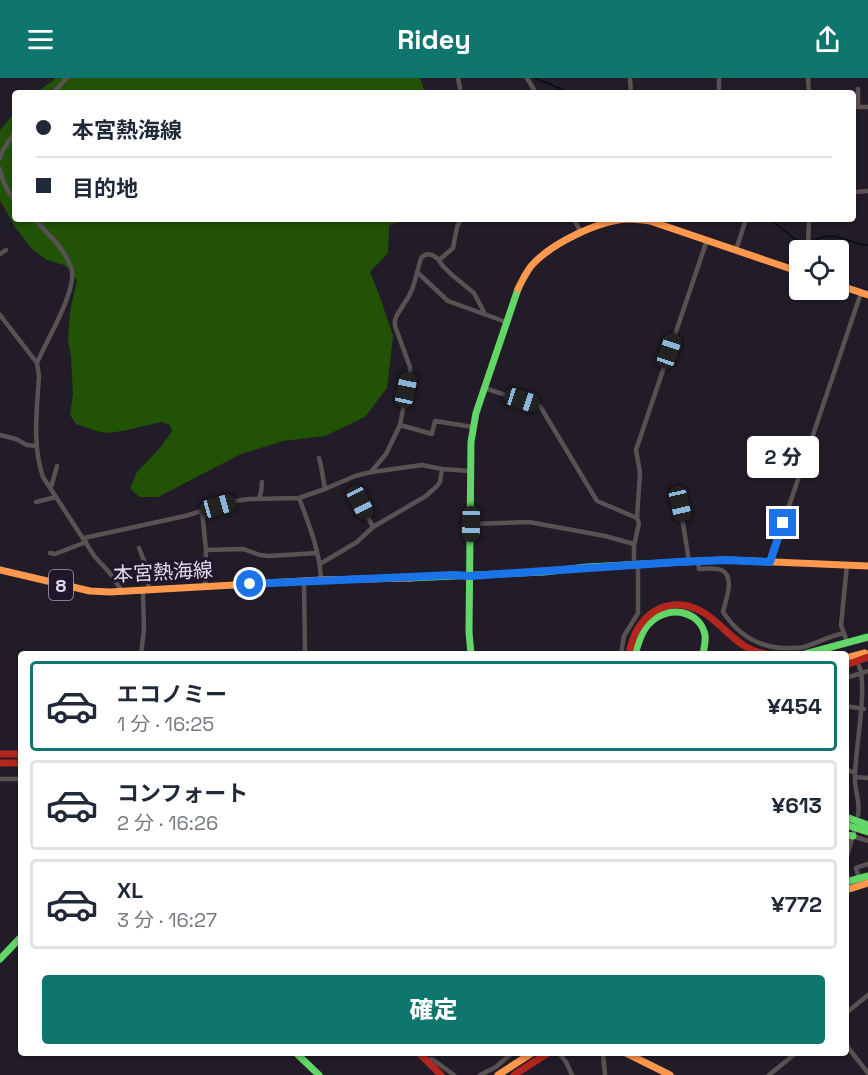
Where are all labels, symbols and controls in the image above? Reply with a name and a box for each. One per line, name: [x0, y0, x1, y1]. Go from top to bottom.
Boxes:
text: Ridey: [397, 22, 471, 57]
icon: menu: [24, 23, 57, 56]
icon: share: [811, 23, 844, 56]
text: 本宮熱海線: [72, 116, 182, 144]
text: 目的地: [72, 174, 138, 202]
map controls: [789, 240, 849, 300]
button: locate: [789, 240, 849, 300]
car: [655, 331, 683, 371]
car: [393, 371, 419, 409]
car: [502, 386, 542, 414]
callout: 2 分: [747, 436, 819, 478]
text: 2 分: [765, 444, 801, 470]
car: [344, 482, 376, 522]
car: [667, 484, 693, 524]
car: [198, 492, 238, 520]
car: [462, 506, 480, 542]
route end: [769, 509, 796, 536]
street label: 本宮熱海線: [112, 556, 214, 588]
road number: 8: [49, 570, 73, 600]
route start: [236, 570, 263, 597]
icon: car: [45, 679, 99, 733]
text: エコノミー: [117, 680, 227, 708]
text: ¥454: [767, 692, 822, 720]
text: 1 分 · 16:25: [117, 711, 214, 737]
icon: car: [45, 778, 99, 832]
text: コンフォート: [117, 779, 248, 807]
text: ¥613: [772, 791, 822, 819]
text: 2 分 · 16:26: [117, 810, 218, 836]
text: XL: [117, 876, 143, 904]
icon: car: [45, 877, 99, 931]
text: ¥772: [771, 890, 822, 918]
text: 3 分 · 16:27: [117, 907, 217, 933]
button: 確定: [42, 975, 825, 1044]

